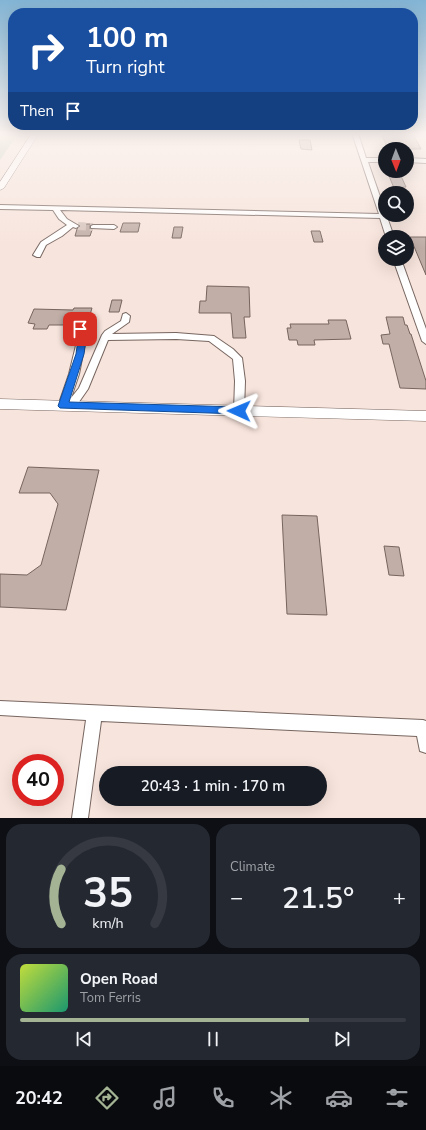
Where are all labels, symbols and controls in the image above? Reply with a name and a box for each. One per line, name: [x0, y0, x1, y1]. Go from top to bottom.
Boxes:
text: 100 m: [86, 19, 169, 57]
icon: right: [20, 24, 72, 76]
text: Turn right: [86, 55, 165, 79]
icon: arrive: [62, 100, 84, 122]
text: Then: [20, 101, 54, 121]
north arrow: [378, 142, 414, 178]
map controls: [378, 142, 414, 266]
button: search: [378, 186, 414, 222]
button: layers: [378, 230, 414, 266]
pin: [63, 312, 97, 346]
icon: arrive: [69, 318, 91, 340]
position arrow: [218, 390, 260, 432]
speed limit sign: 40: [12, 754, 64, 806]
text: 20:43 · 1 min · 170 m: [141, 776, 285, 796]
text: Climate: [230, 858, 275, 876]
text: 35: [83, 865, 133, 922]
text: 21.5°: [282, 878, 354, 919]
text: −: [230, 883, 243, 913]
text: +: [393, 883, 406, 913]
text: km/h: [92, 914, 124, 933]
text: Open Road: [80, 969, 158, 989]
text: Tom Ferris: [80, 989, 141, 1007]
icon: previous: [73, 1028, 95, 1050]
icon: pause: [202, 1028, 224, 1050]
icon: next: [331, 1028, 353, 1050]
icon: directions: [93, 1084, 121, 1112]
icon: music: [151, 1084, 179, 1112]
icon: phone: [209, 1084, 237, 1112]
icon: climate: [267, 1084, 295, 1112]
icon: car: [325, 1084, 353, 1112]
icon: filters: [383, 1084, 411, 1112]
text: 20:42: [15, 1086, 63, 1110]

